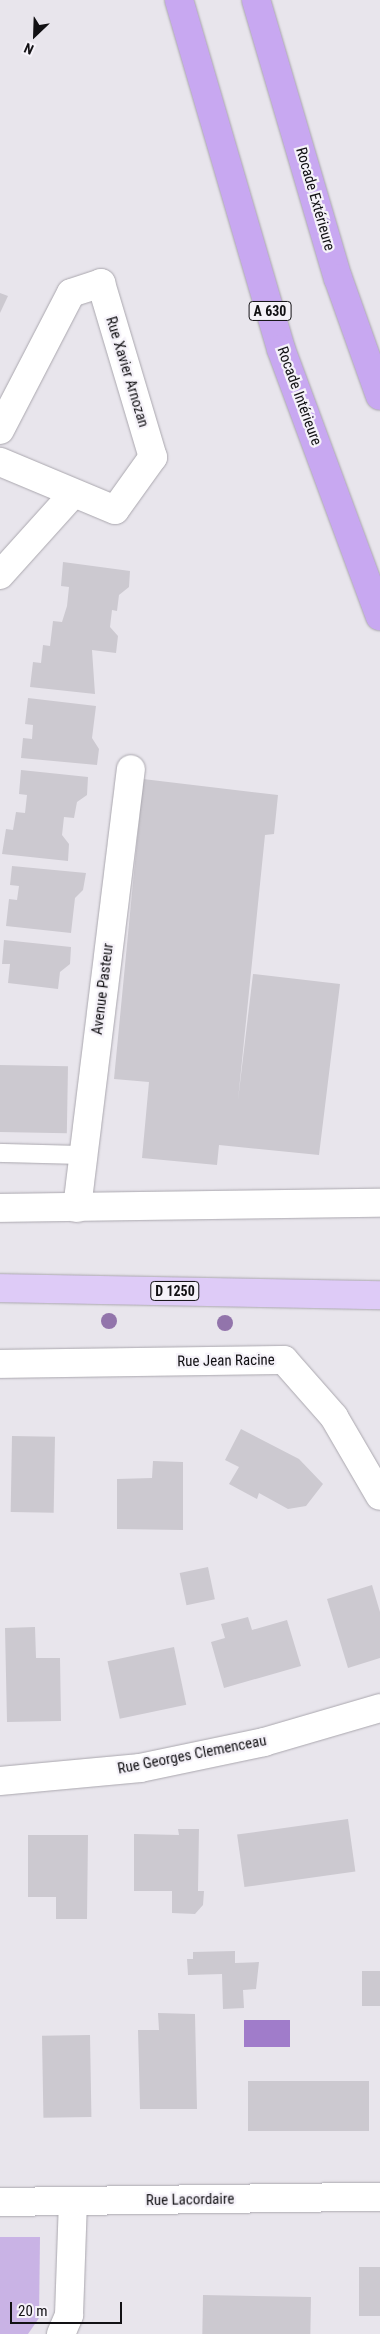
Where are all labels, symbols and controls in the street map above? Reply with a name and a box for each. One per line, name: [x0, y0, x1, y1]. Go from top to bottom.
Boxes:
north arrow: [10, 10, 60, 60]
text: N: [22, 40, 36, 58]
street label: Rocade Extérieure: [292, 145, 338, 253]
road number: A 630: [248, 300, 292, 322]
street label: Rue Xavier Arnozan: [102, 314, 152, 430]
street label: Rocade Intérieure: [273, 344, 325, 448]
street label: Avenue Pasteur: [88, 942, 118, 1036]
road number: D 1250: [150, 1280, 200, 1302]
street label: Rue Jean Racine: [177, 1351, 275, 1371]
street label: Rue Georges Clemenceau: [116, 1732, 268, 1778]
street label: Rue Lacordaire: [146, 2190, 234, 2210]
scale bar: [12, 2292, 125, 2324]
text: 20 m: [18, 2302, 48, 2320]

